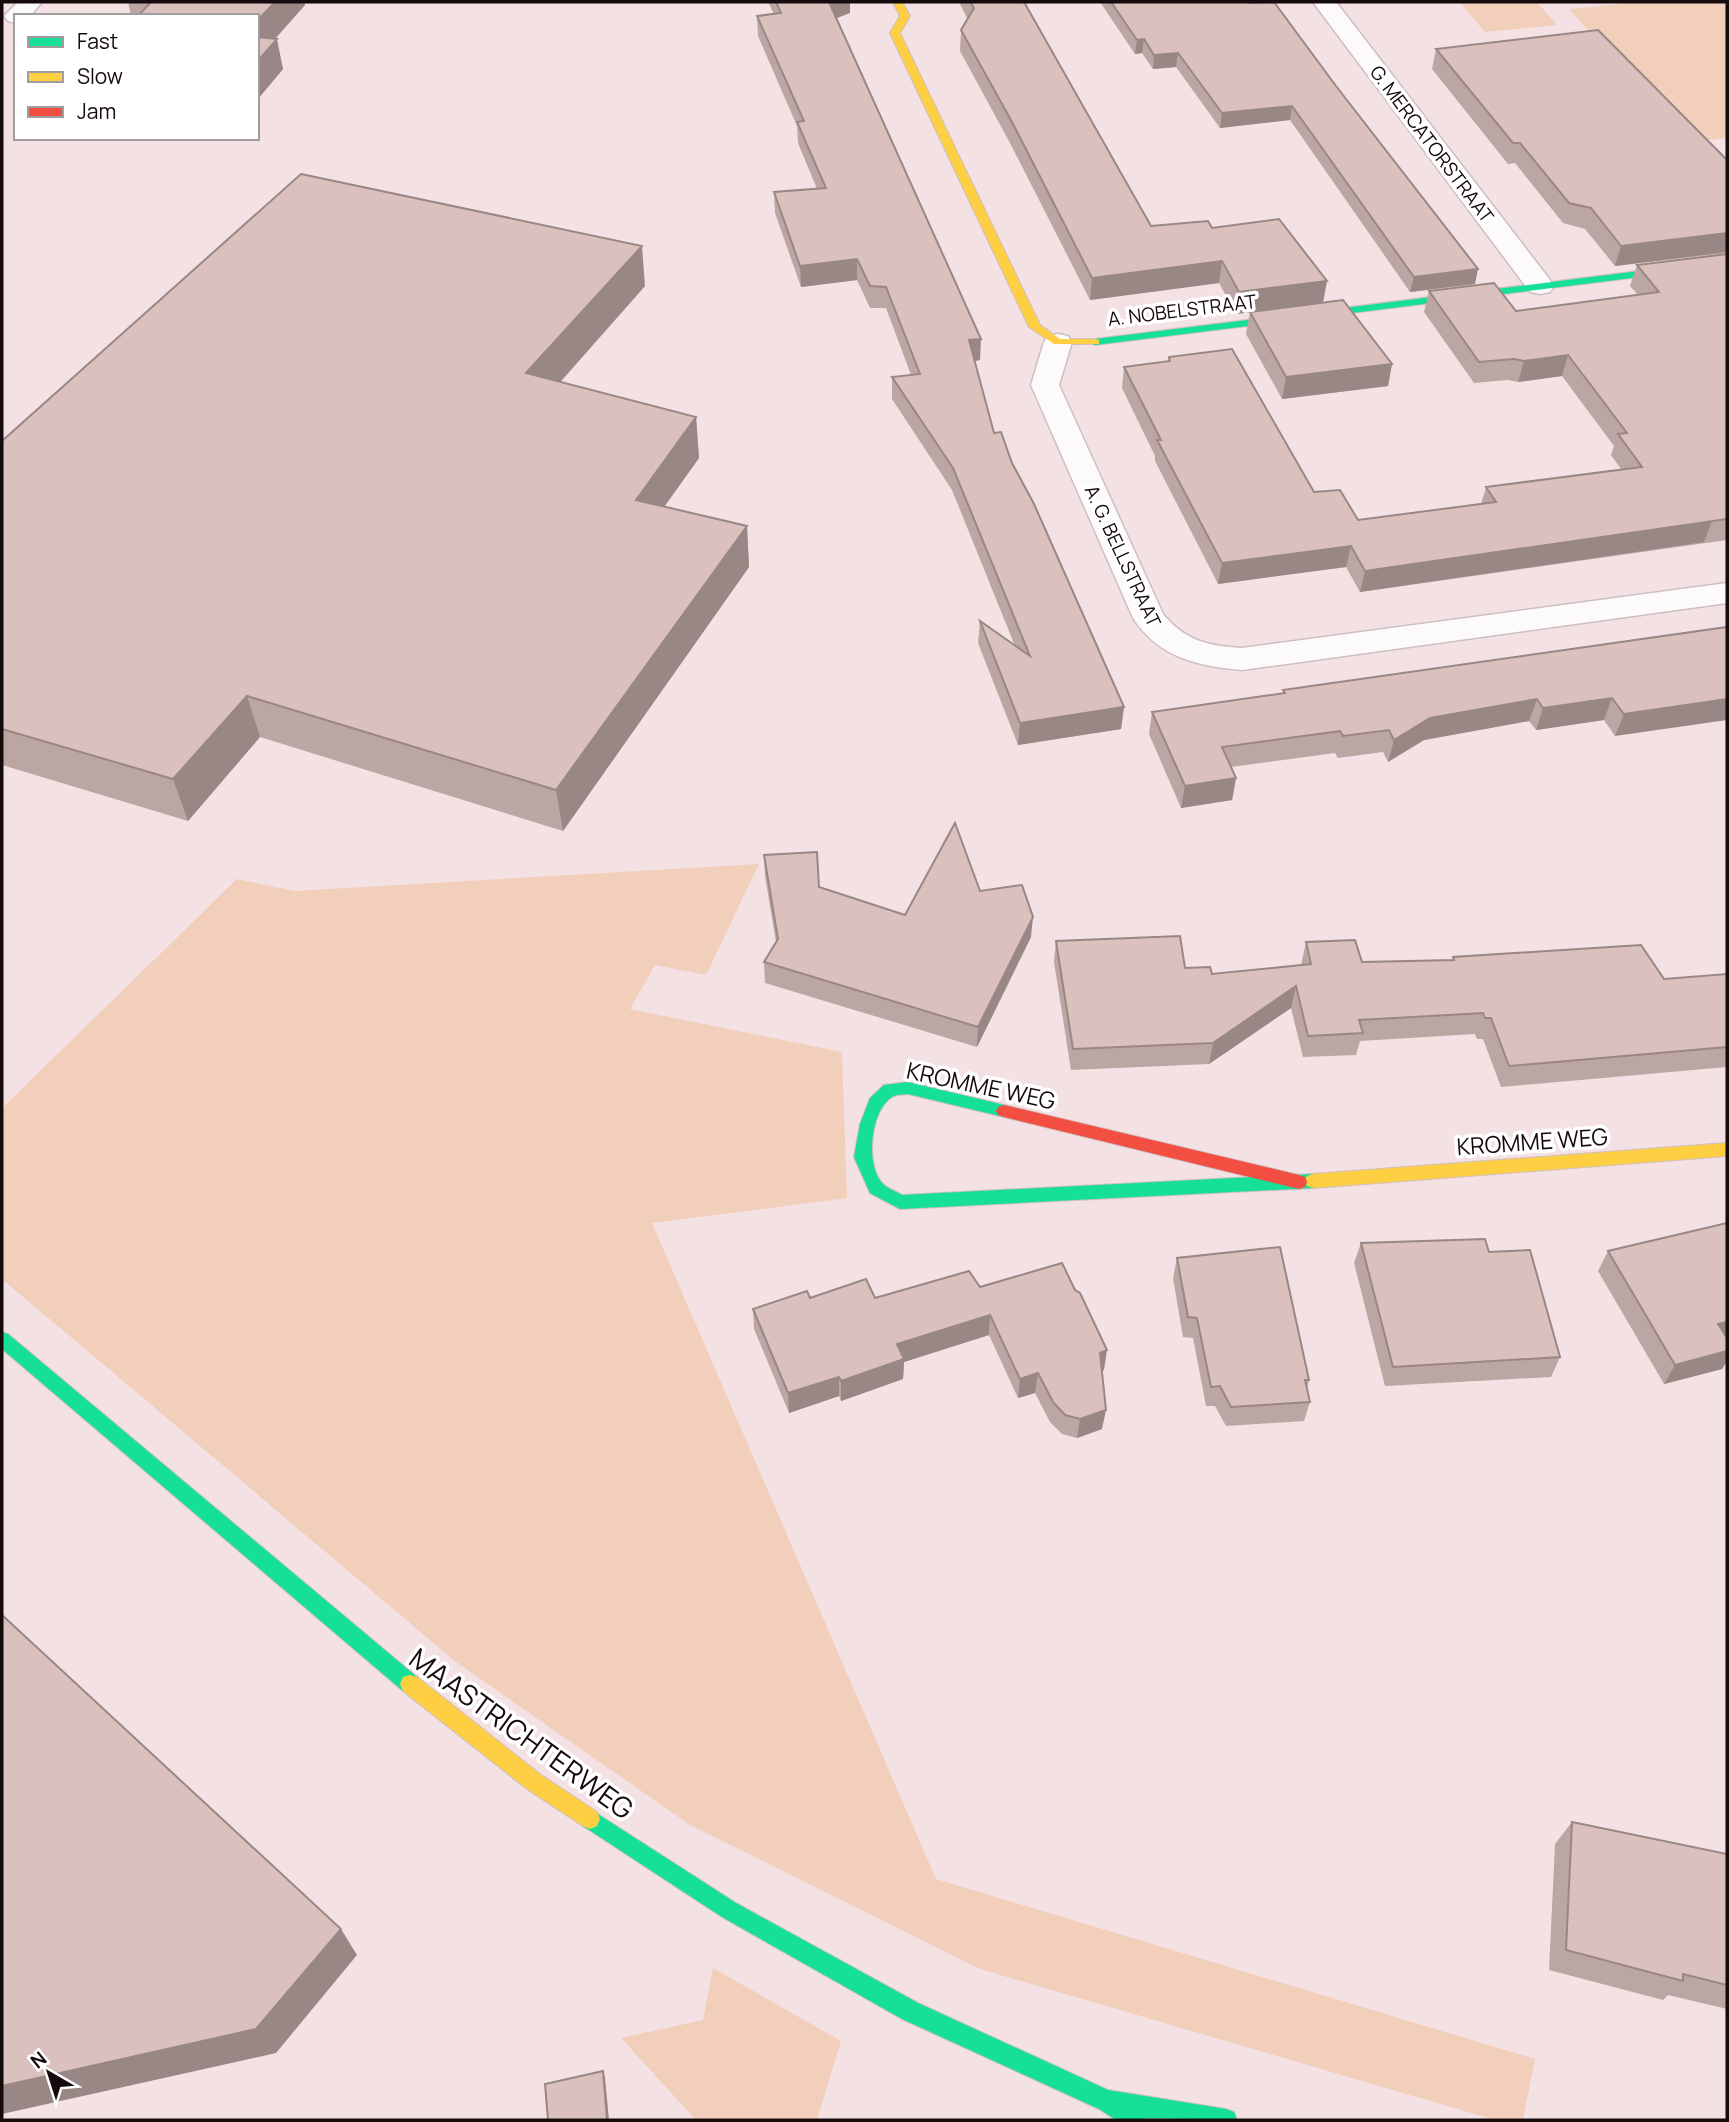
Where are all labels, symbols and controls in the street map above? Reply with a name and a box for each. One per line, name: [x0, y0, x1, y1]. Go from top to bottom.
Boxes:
legend: [14, 14, 259, 140]
text: Fast: [77, 27, 118, 55]
street label: G. MERCATORSTRAAT: [1364, 60, 1500, 229]
text: Slow: [77, 62, 123, 90]
text: Jam: [77, 97, 116, 125]
street label: A. NOBELSTRAAT: [1106, 288, 1258, 332]
street label: A. G. BELLSTRAAT: [1079, 481, 1168, 632]
street label: KROMME WEG: [904, 1054, 1058, 1116]
street label: KROMME WEG: [1455, 1120, 1609, 1162]
street label: MAASTRICHTERWEG: [402, 1639, 642, 1827]
north arrow: [14, 2038, 84, 2108]
text: N: [25, 2045, 52, 2074]

